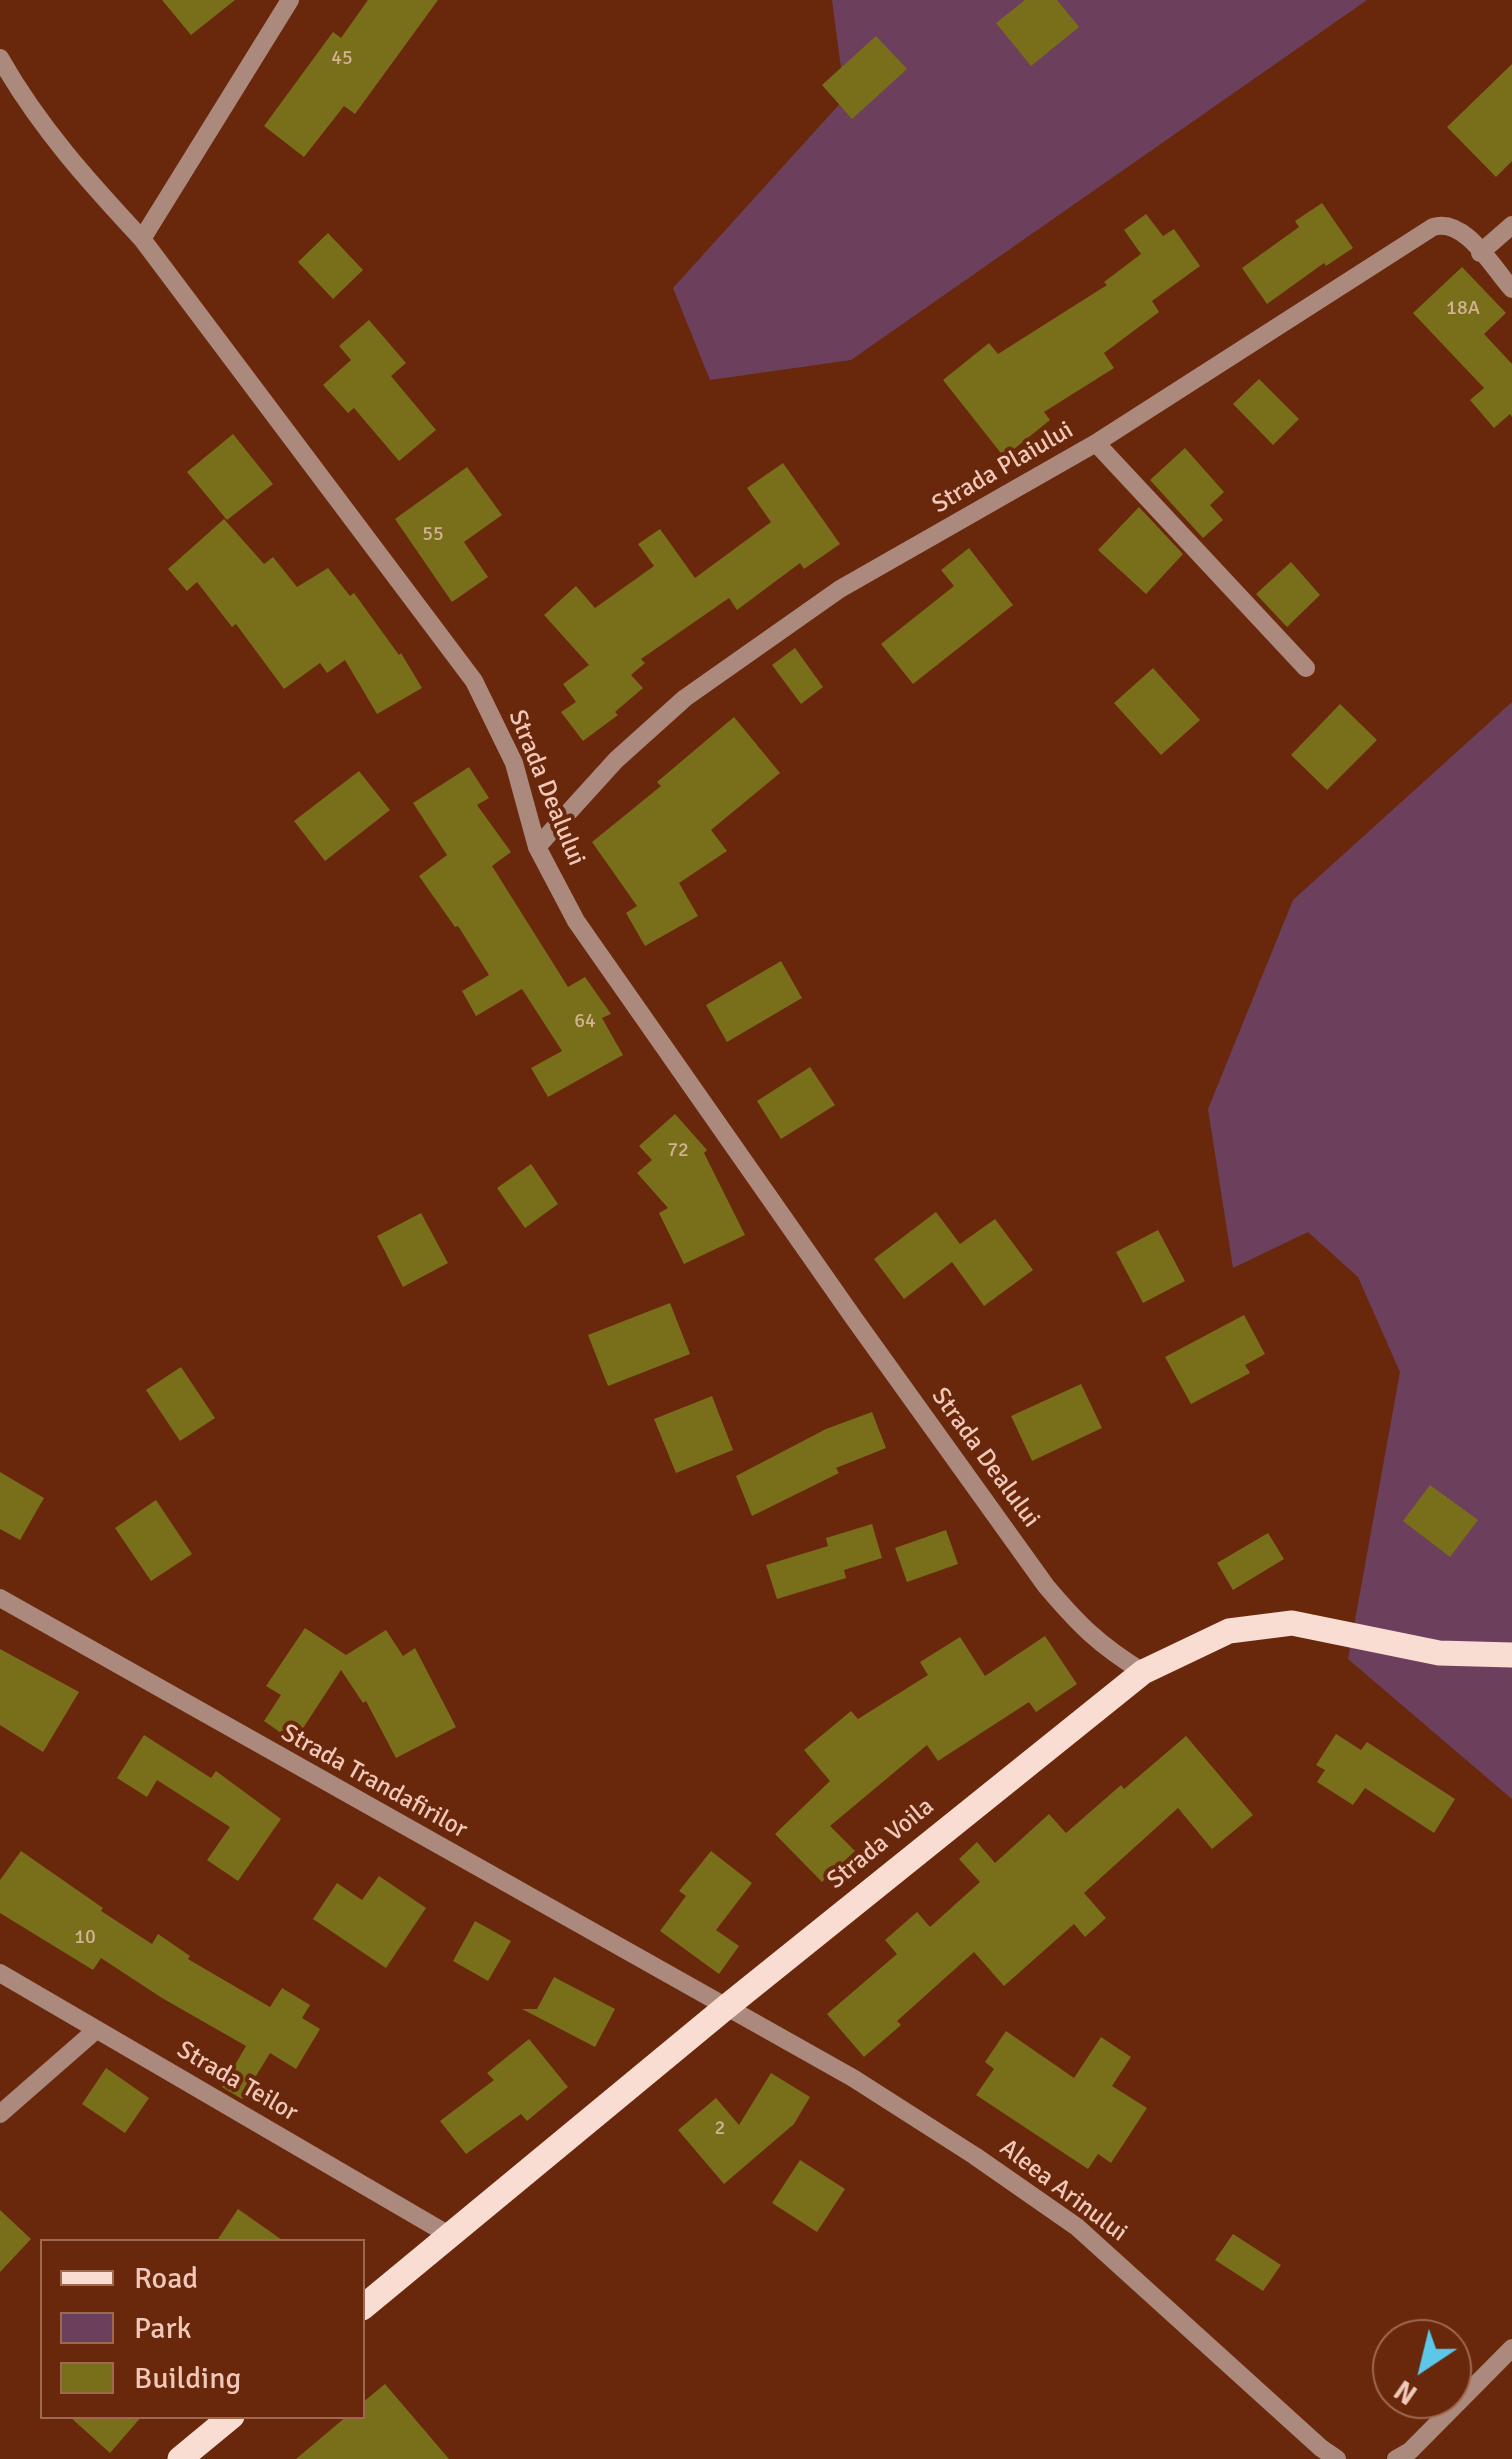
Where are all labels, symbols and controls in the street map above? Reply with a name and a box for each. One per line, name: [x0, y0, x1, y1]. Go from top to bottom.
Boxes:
house number: 45: [331, 47, 353, 71]
house number: 18A: [1446, 297, 1480, 321]
street label: Strada Plaiului: [927, 416, 1079, 520]
house number: 55: [422, 523, 444, 547]
street label: Strada Dealului: [501, 706, 591, 870]
house number: 64: [574, 1010, 596, 1034]
house number: 72: [667, 1139, 689, 1163]
street label: Strada Dealului: [924, 1382, 1046, 1534]
street label: Strada Trandafirilor: [276, 1718, 472, 1846]
street label: Strada Voila: [822, 1792, 940, 1896]
house number: 10: [74, 1926, 96, 1950]
street label: Strada Teilor: [171, 2035, 303, 2129]
house number: 2: [715, 2117, 725, 2141]
street label: Aleea Arinului: [993, 2133, 1133, 2249]
legend: [40, 2239, 365, 2419]
text: Road: [134, 2260, 198, 2297]
text: Park: [134, 2310, 192, 2347]
north arrow: [1372, 2319, 1472, 2419]
text: Building: [134, 2360, 241, 2397]
text: N: [1388, 2372, 1424, 2411]

